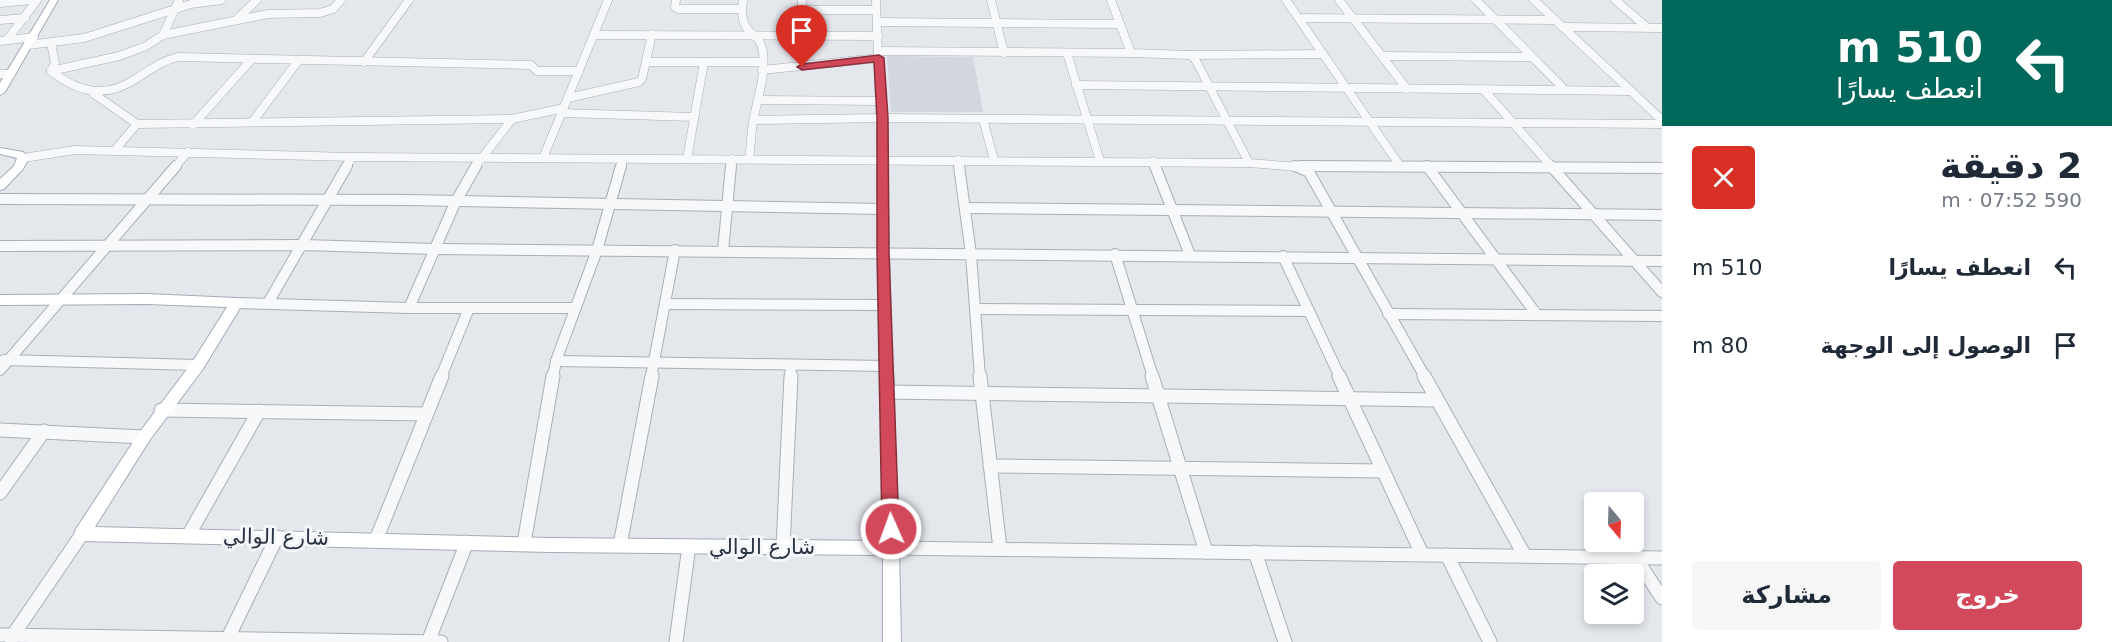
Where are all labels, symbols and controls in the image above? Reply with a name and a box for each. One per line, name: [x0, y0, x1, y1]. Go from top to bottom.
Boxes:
pin: [776, 5, 827, 67]
icon: arrive: [785, 14, 818, 47]
text: 510 m: [1837, 23, 1983, 72]
icon: left: [2004, 24, 2082, 102]
text: انعطف يسارًا: [1836, 73, 1983, 104]
text: 2 دقيقة: [1940, 145, 2082, 186]
button: close: [1692, 146, 1755, 209]
text: 590 m · 07:52: [1941, 188, 2082, 212]
icon: left: [2049, 251, 2082, 284]
text: 510 m: [1692, 255, 1762, 280]
text: انعطف يسارًا: [1888, 255, 2031, 280]
icon: arrive: [2049, 329, 2082, 362]
text: 80 m: [1692, 333, 1748, 358]
text: الوصول إلى الوجهة: [1821, 333, 2031, 358]
north arrow: [1584, 492, 1644, 552]
map controls: [1584, 492, 1644, 624]
position arrow: [859, 497, 923, 561]
street label: شارع الوالي: [223, 524, 329, 550]
street label: شارع الوالي: [709, 535, 815, 559]
button: مشاركة: [1692, 561, 1881, 630]
button: خروج: [1893, 561, 2082, 630]
button: layers: [1584, 564, 1644, 624]

